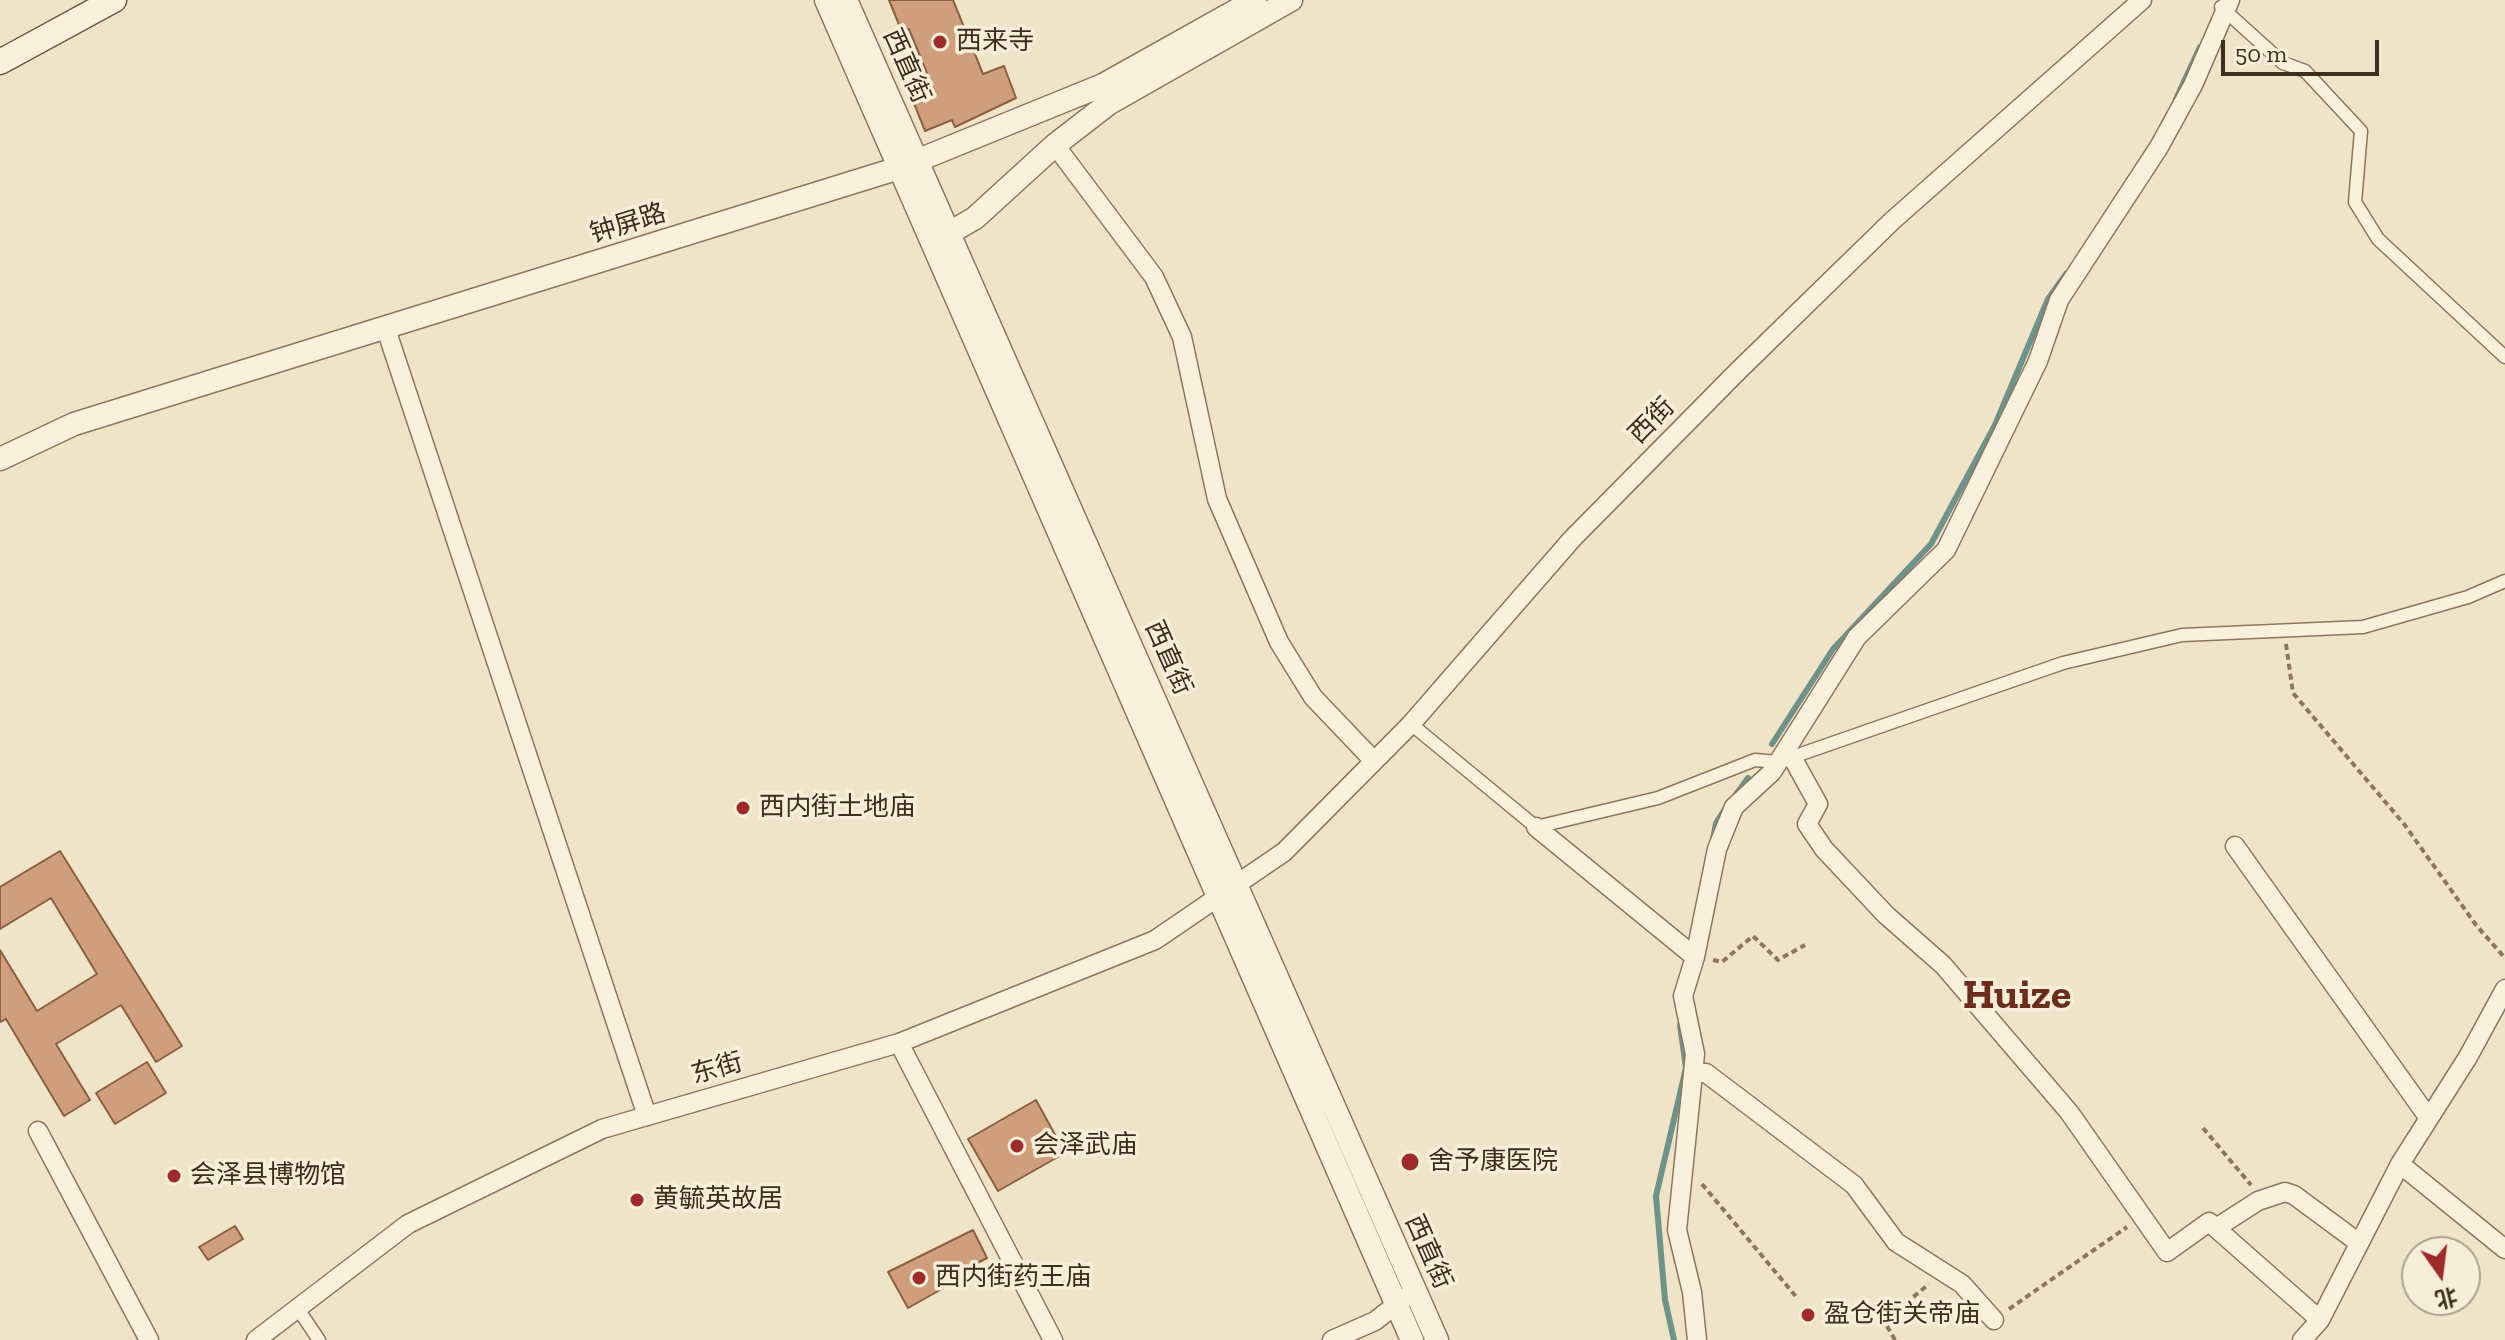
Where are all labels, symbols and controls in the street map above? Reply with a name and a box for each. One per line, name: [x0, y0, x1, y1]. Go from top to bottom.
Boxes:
street label: 西直街: [876, 24, 936, 108]
scale bar: [2225, 24, 2383, 74]
place label: 西来寺: [956, 26, 1034, 58]
marker: 西来寺: [931, 33, 949, 51]
text: 50 m: [2235, 39, 2287, 68]
street label: 钟屏路: [586, 198, 670, 250]
street label: 西街: [1623, 392, 1681, 450]
street label: 西直街: [1138, 616, 1198, 700]
place label: 西内街土地庙: [759, 792, 915, 824]
marker: 西内街土地庙: [734, 799, 752, 817]
district label: Huize: [1963, 971, 2071, 1021]
street label: 东街: [688, 1047, 746, 1091]
place label: 会泽武庙: [1033, 1130, 1137, 1162]
marker: 会泽武庙: [1008, 1137, 1026, 1155]
place label: 舍予康医院: [1428, 1146, 1558, 1178]
marker: 舍予康医院: [1399, 1151, 1421, 1173]
place label: 会泽县博物馆: [190, 1160, 346, 1192]
marker: 会泽县博物馆: [165, 1167, 183, 1185]
place label: 黄毓英故居: [653, 1184, 783, 1216]
marker: 黄毓英故居: [628, 1191, 646, 1209]
street label: 西直街: [1398, 1210, 1458, 1294]
north arrow: [2401, 1236, 2481, 1316]
place label: 西内街药王庙: [935, 1262, 1091, 1294]
marker: 西内街药王庙: [910, 1269, 928, 1287]
text: 北: [2433, 1282, 2460, 1314]
place label: 盈仓街关帝庙: [1824, 1299, 1980, 1331]
marker: 盈仓街关帝庙: [1799, 1306, 1817, 1324]

